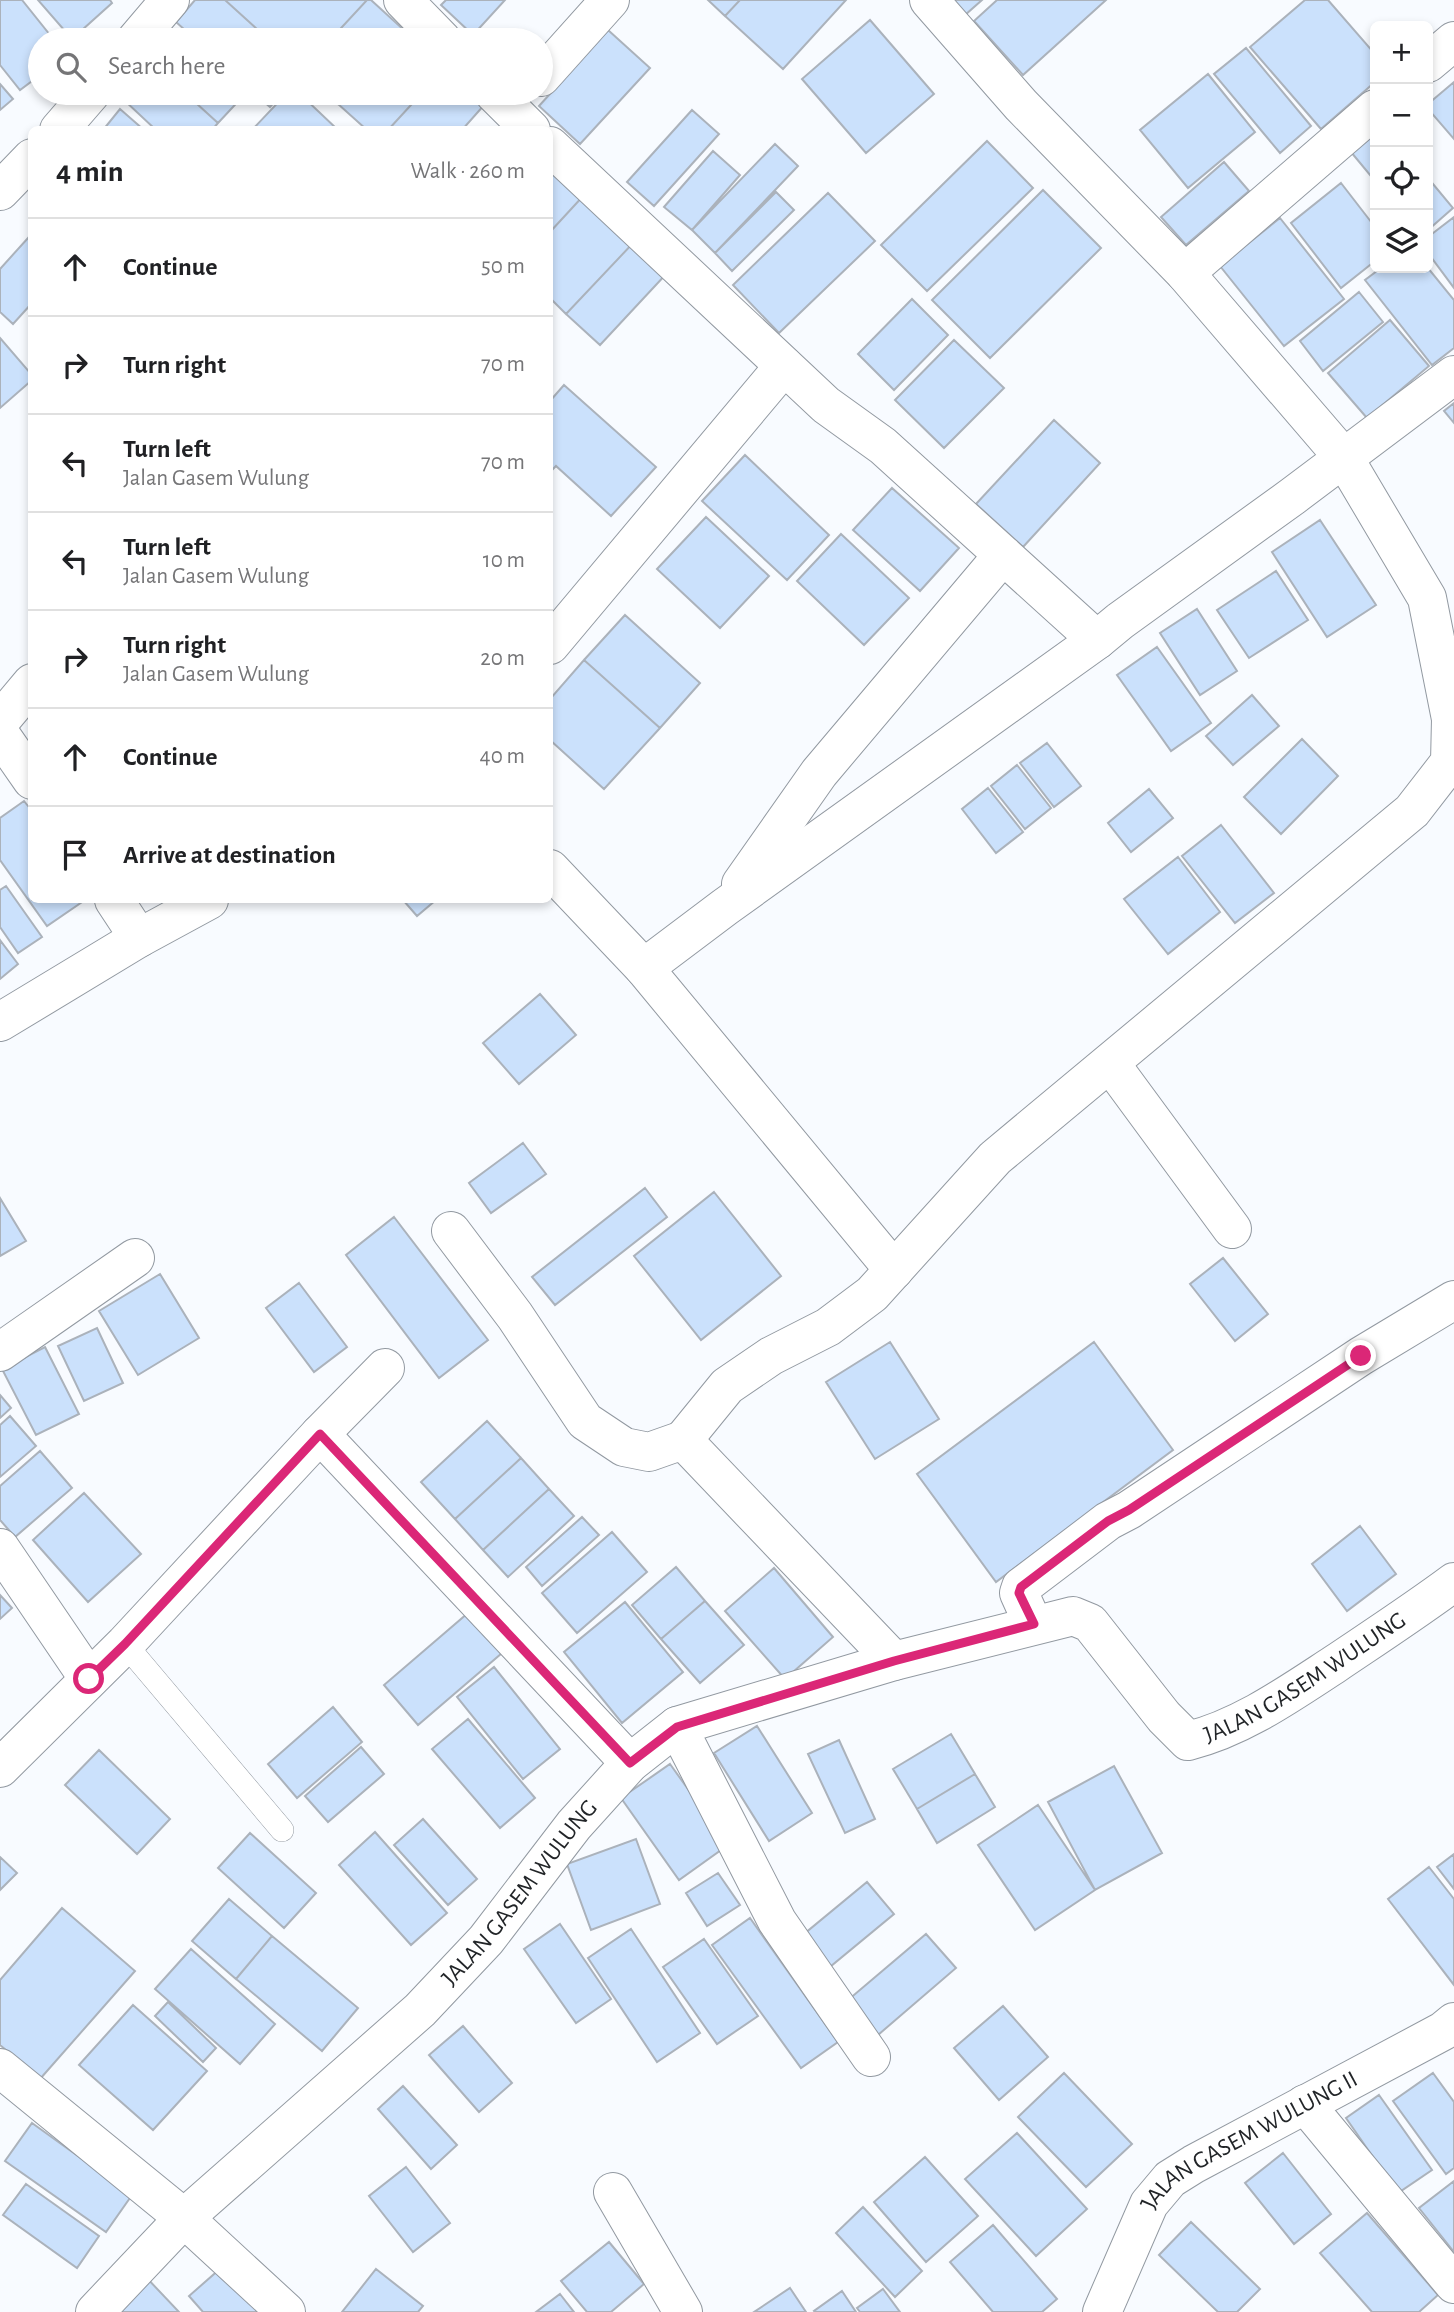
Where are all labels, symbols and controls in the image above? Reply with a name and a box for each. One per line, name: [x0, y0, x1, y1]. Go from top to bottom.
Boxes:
map controls: [1370, 21, 1433, 273]
button: +: [1370, 21, 1433, 84]
search box: [28, 28, 553, 105]
icon: search: [52, 48, 90, 86]
text: Search here: [108, 53, 226, 79]
button: −: [1370, 84, 1433, 147]
button: locate: [1370, 147, 1433, 210]
text: 4 min: [56, 157, 124, 187]
text: Walk · 260 m: [410, 160, 525, 183]
button: layers: [1370, 210, 1433, 273]
icon: ahead: [56, 248, 94, 286]
text: Continue: [123, 254, 218, 280]
text: 50 m: [481, 255, 525, 278]
icon: right: [56, 346, 94, 384]
text: Turn right: [123, 352, 226, 378]
text: 70 m: [481, 353, 525, 376]
text: Turn left: [123, 436, 211, 462]
icon: left: [56, 444, 94, 482]
text: 70 m: [481, 451, 525, 474]
text: Jalan Gasem Wulung: [123, 467, 309, 490]
text: Turn left: [123, 534, 211, 560]
icon: left: [56, 542, 94, 580]
text: 10 m: [483, 549, 525, 572]
text: Jalan Gasem Wulung: [123, 565, 309, 588]
text: Turn right: [123, 632, 226, 658]
icon: right: [56, 640, 94, 678]
text: 20 m: [480, 647, 525, 670]
text: Jalan Gasem Wulung: [123, 663, 309, 686]
icon: ahead: [56, 738, 94, 776]
text: Continue: [123, 744, 218, 770]
text: 40 m: [480, 745, 525, 768]
icon: arrive: [56, 836, 94, 874]
text: Arrive at destination: [123, 842, 336, 868]
route end: [1345, 1340, 1376, 1371]
street label: JALAN GASEM WULUNG: [1201, 1608, 1410, 1747]
route start: [73, 1663, 104, 1694]
street label: JALAN GASEM WULUNG: [437, 1796, 602, 1990]
street label: JALAN GASEM WULUNG II: [1136, 2067, 1361, 2212]

